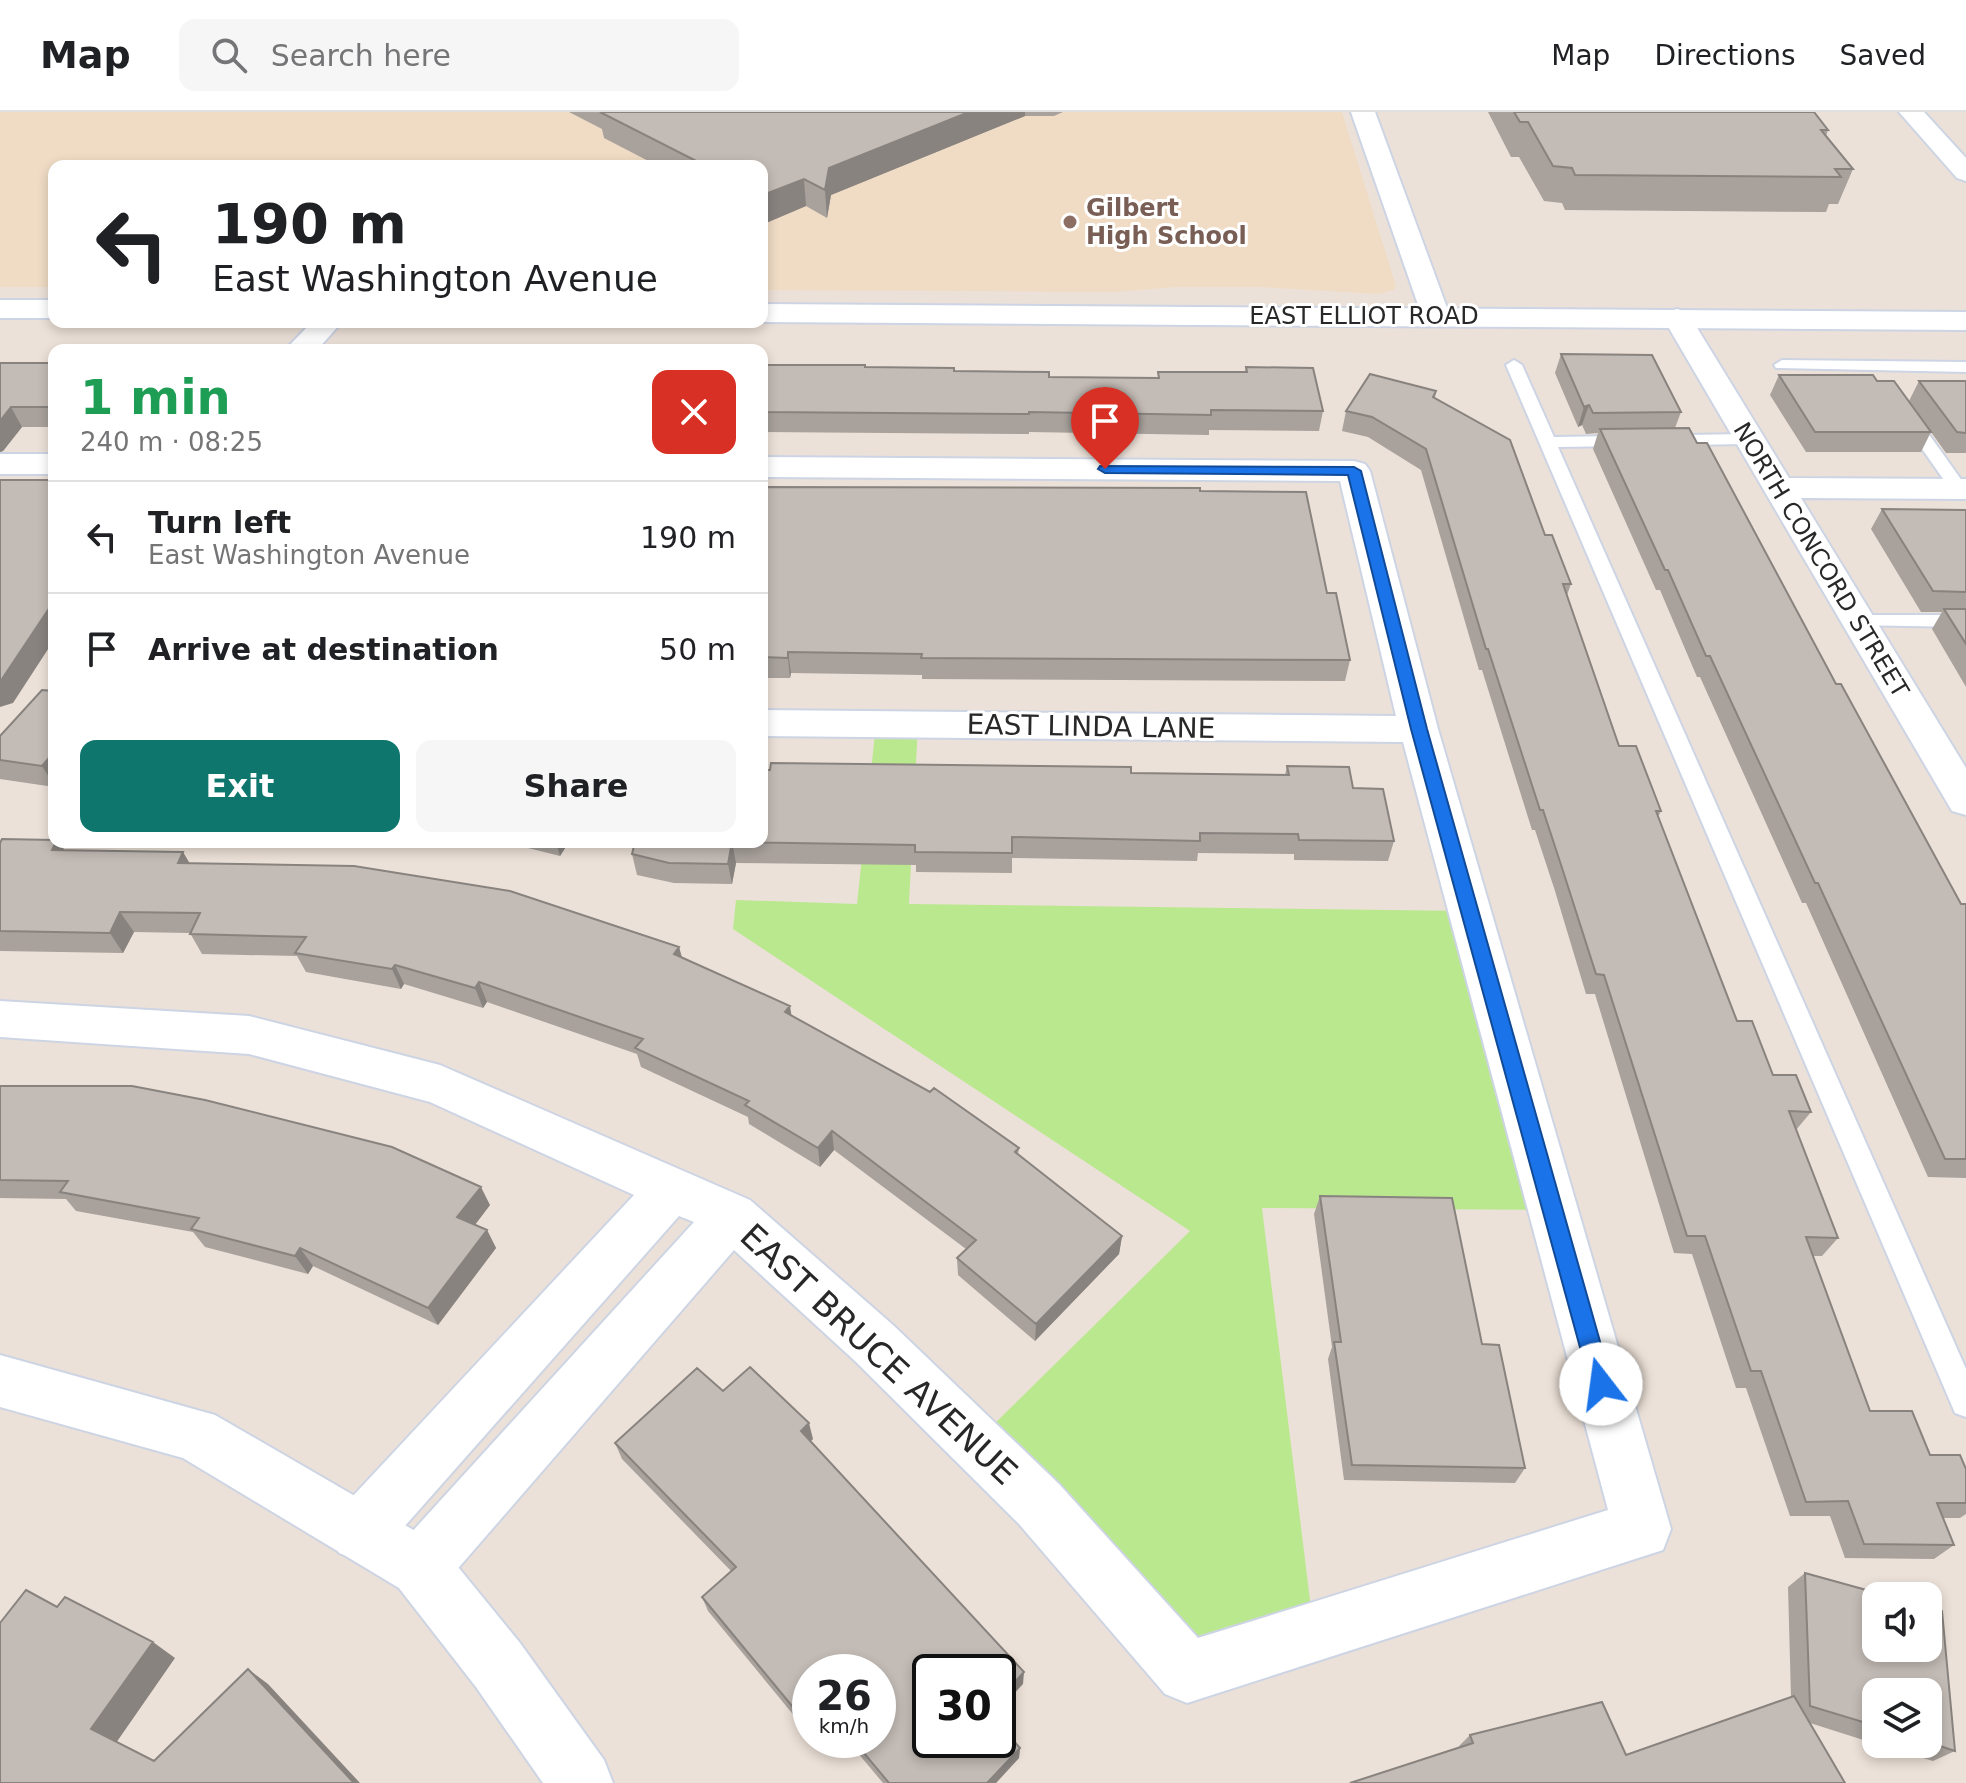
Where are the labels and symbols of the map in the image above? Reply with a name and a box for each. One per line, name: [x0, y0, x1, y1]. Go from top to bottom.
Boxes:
place label: Gilbert High School: [1086, 194, 1247, 250]
marker: Gilbert High School: [1061, 213, 1079, 231]
street label: EAST ELLIOT ROAD: [1249, 302, 1479, 330]
pin: [1071, 387, 1139, 469]
street label: NORTH CONCORD STREET: [1728, 417, 1914, 703]
street label: EAST LINDA LANE: [966, 708, 1216, 745]
street label: EAST BRUCE AVENUE: [732, 1215, 1026, 1493]
position arrow: [1559, 1342, 1643, 1426]
speed limit sign: 30: [912, 1654, 1016, 1758]

